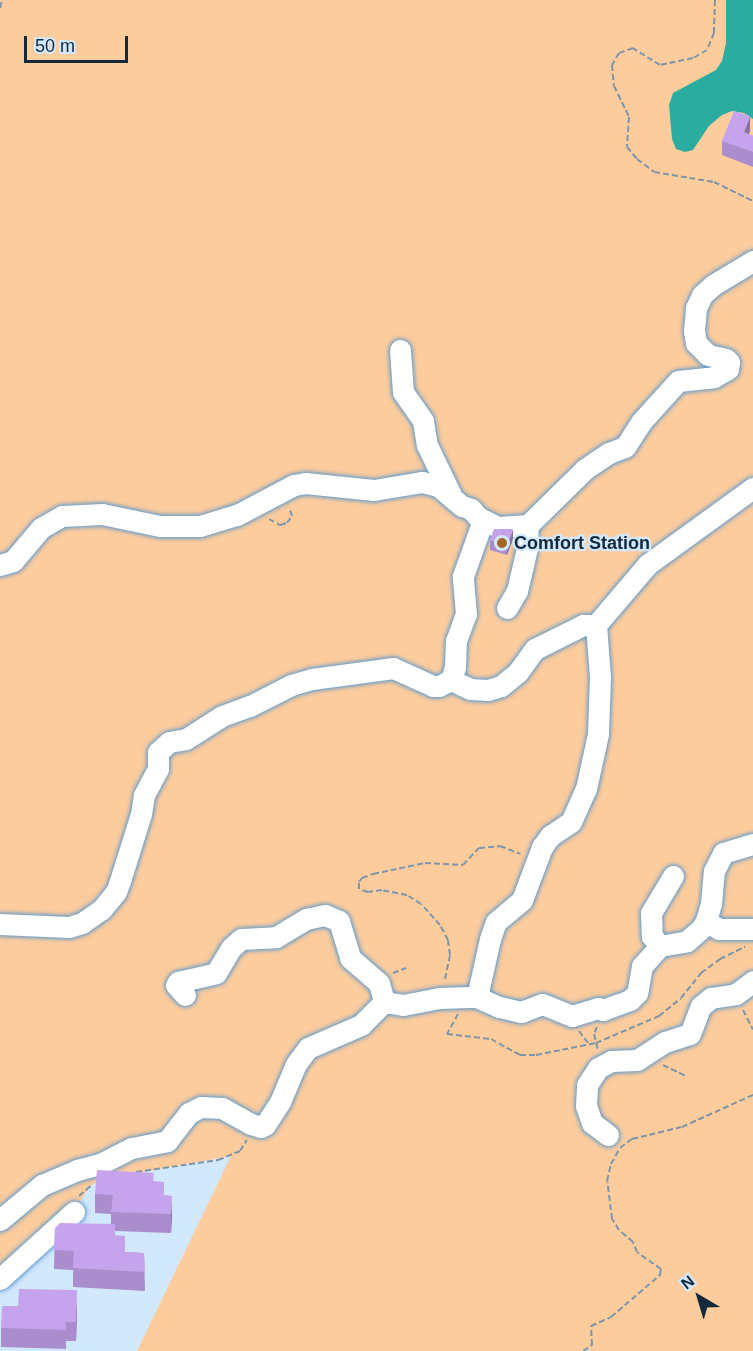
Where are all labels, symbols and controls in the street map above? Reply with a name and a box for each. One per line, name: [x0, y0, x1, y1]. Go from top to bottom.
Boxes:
scale bar: [27, 24, 130, 62]
text: 50 m: [35, 36, 75, 56]
place label: Comfort Station: [514, 532, 650, 554]
marker: Comfort Station: [495, 536, 509, 550]
north arrow: [669, 1267, 729, 1327]
text: N: [678, 1272, 697, 1293]

